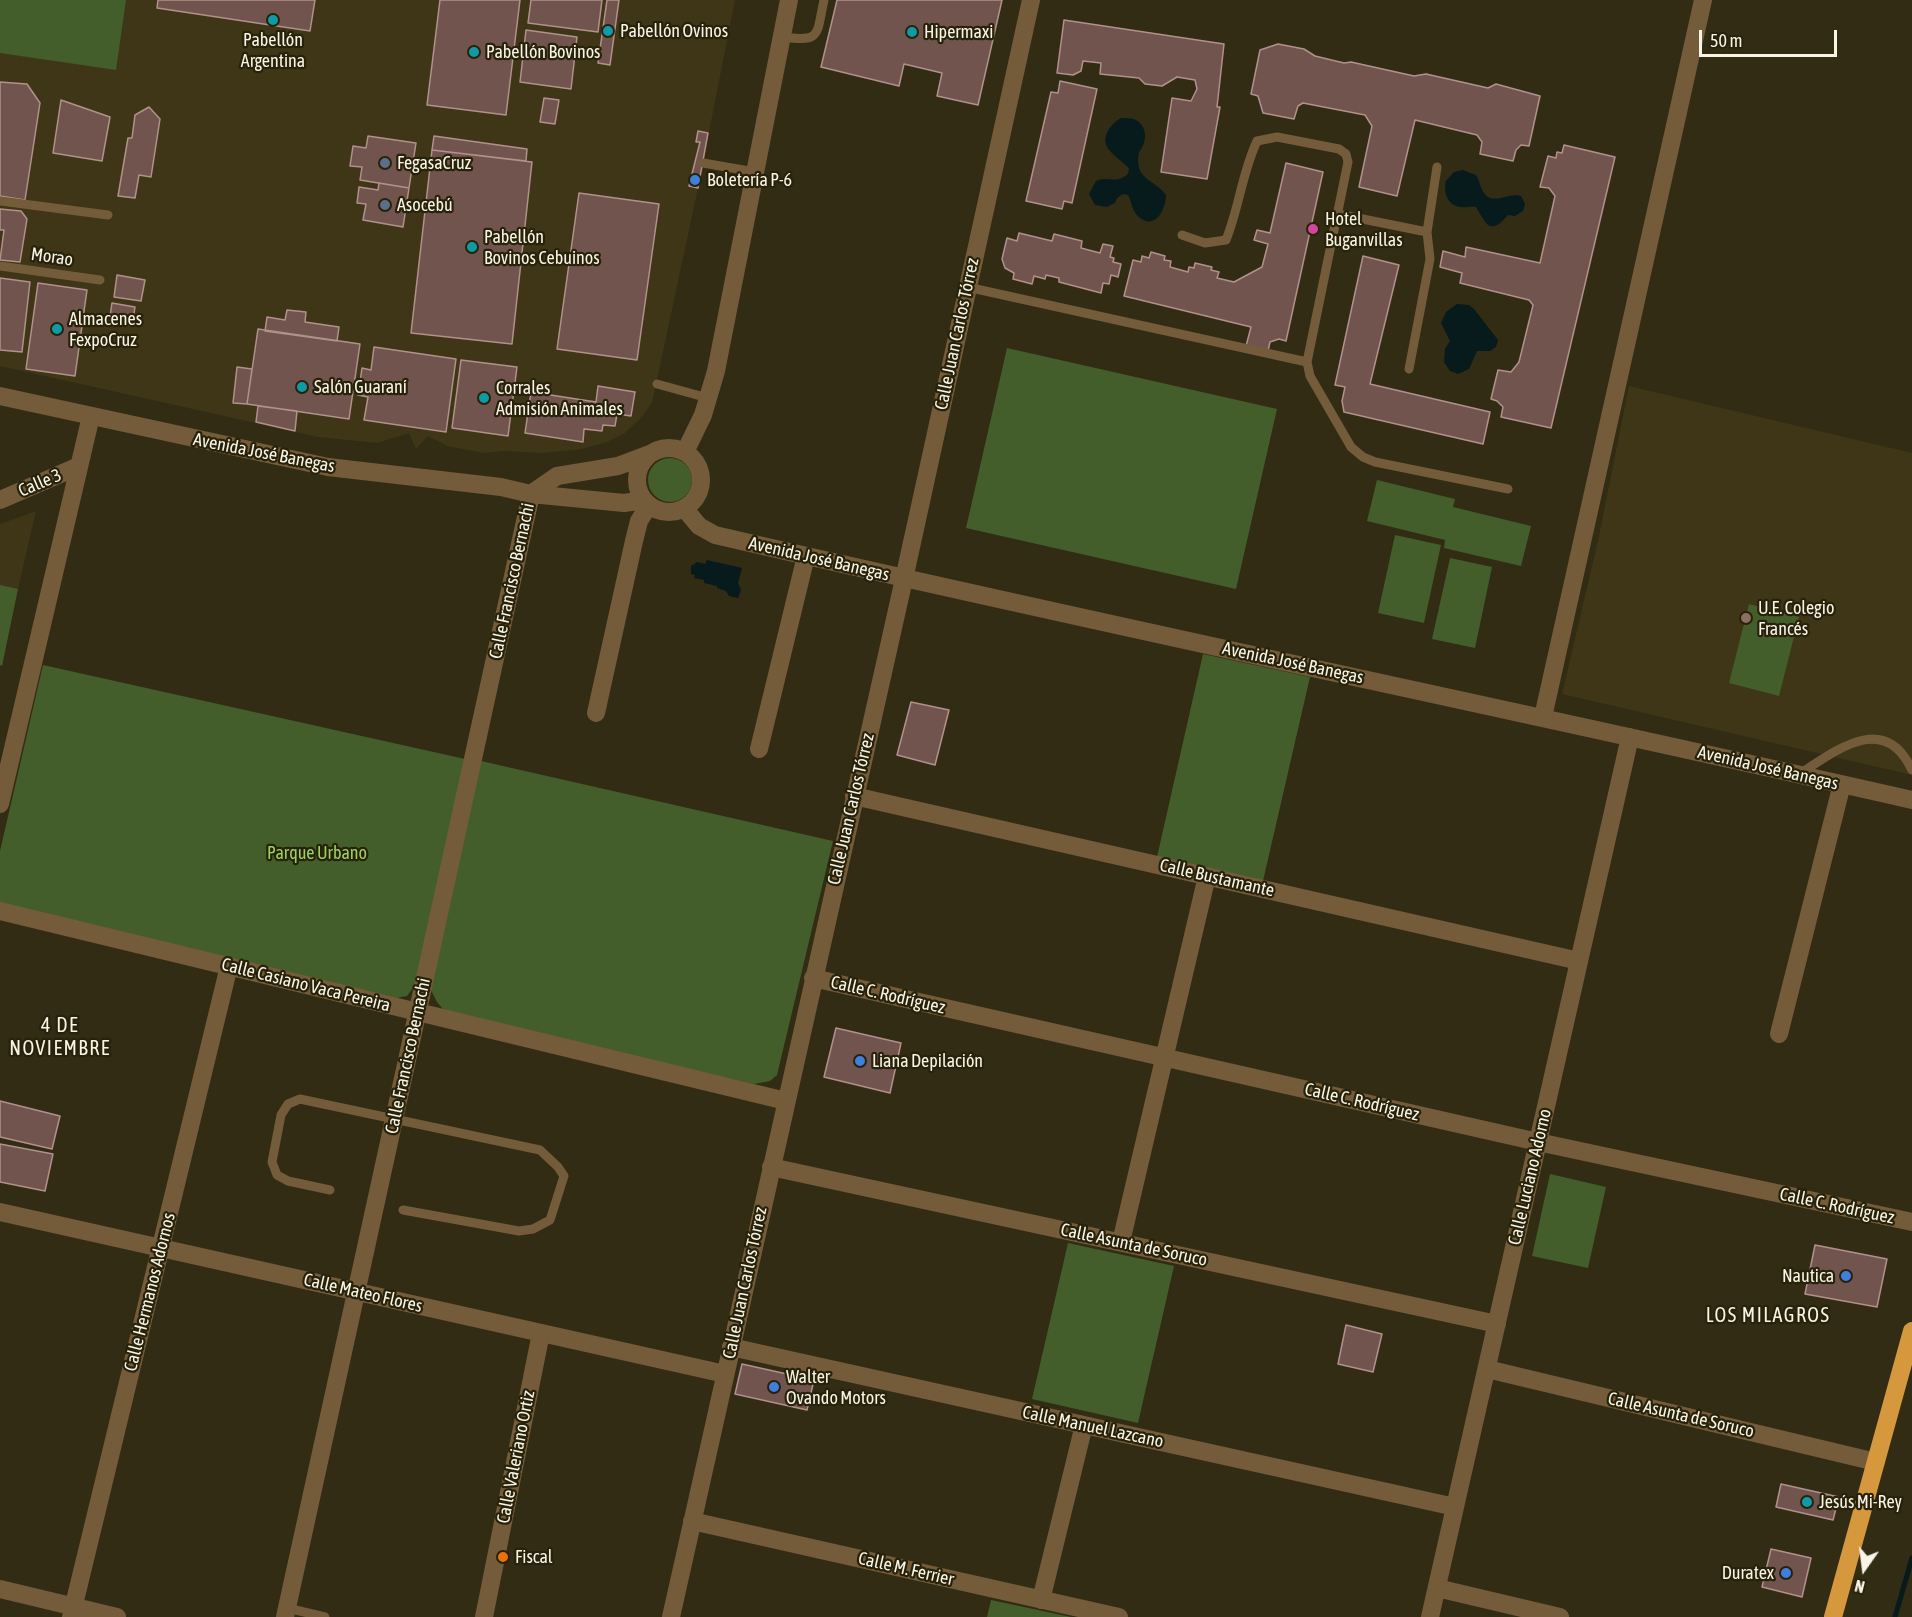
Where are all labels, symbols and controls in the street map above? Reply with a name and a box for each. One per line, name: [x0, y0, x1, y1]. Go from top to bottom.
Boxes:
marker: Pabellón Argentina: [266, 13, 280, 27]
scale bar: [1702, 18, 1840, 56]
place label: Pabellón Ovinos: [620, 20, 728, 42]
place label: Hipermaxi: [924, 21, 993, 43]
marker: Pabellón Ovinos: [601, 24, 615, 38]
marker: Hipermaxi: [905, 25, 919, 39]
place label: Pabellón Argentina: [241, 29, 305, 72]
text: 50 m: [1710, 30, 1742, 51]
place label: Pabellón Bovinos: [486, 41, 600, 63]
marker: Pabellón Bovinos: [467, 45, 481, 59]
place label: FegasaCruz: [397, 152, 471, 174]
marker: FegasaCruz: [378, 156, 392, 170]
place label: Boletería P-6: [707, 169, 792, 191]
marker: Boletería P-6: [688, 173, 702, 187]
place label: Asocebú: [397, 194, 453, 216]
marker: Asocebú: [378, 198, 392, 212]
place label: Hotel Buganvillas: [1325, 208, 1403, 250]
marker: Hotel Buganvillas: [1306, 222, 1320, 236]
place label: Pabellón Bovinos Cebuinos: [484, 226, 600, 268]
marker: Pabellón Bovinos Cebuinos: [465, 240, 479, 254]
street label: Morao: [30, 243, 74, 271]
street label: Calle Juan Carlos Tórrez: [930, 256, 984, 412]
place label: Almacenes FexpoCruz: [69, 308, 142, 350]
marker: Almacenes FexpoCruz: [50, 322, 64, 336]
place label: Salón Guaraní: [314, 376, 407, 398]
place label: Corrales Admisión Animales: [496, 377, 623, 420]
marker: Salón Guaraní: [295, 380, 309, 394]
marker: Corrales Admisión Animales: [477, 391, 491, 405]
street label: Avenida José Banegas: [191, 429, 337, 477]
street label: Calle 3: [15, 464, 65, 502]
street label: Calle Francisco Bernachi: [485, 501, 539, 661]
street label: Avenida José Banegas: [747, 532, 891, 586]
place label: U.E. Colegio Francés: [1758, 597, 1834, 640]
marker: U.E. Colegio Francés: [1739, 611, 1753, 625]
street label: Avenida José Banegas: [1221, 638, 1365, 688]
street label: Calle Juan Carlos Tórrez: [823, 731, 879, 887]
street label: Avenida José Banegas: [1696, 741, 1840, 795]
park label: Parque Urbano: [267, 842, 367, 864]
street label: Calle Bustamante: [1158, 854, 1276, 902]
street label: Calle Casiano Vaca Pereira: [219, 954, 393, 1016]
street label: Calle C. Rodríguez: [829, 971, 947, 1019]
street label: Calle Francisco Bernachi: [381, 976, 435, 1136]
district label: 4 DE NOVIEMBRE: [9, 1014, 111, 1061]
place label: Liana Depilación: [872, 1050, 983, 1072]
marker: Liana Depilación: [853, 1054, 867, 1068]
street label: Calle C. Rodríguez: [1303, 1078, 1421, 1126]
street label: Calle Luciano Adorno: [1504, 1107, 1556, 1247]
street label: Calle C. Rodríguez: [1778, 1183, 1896, 1229]
street label: Calle Juan Carlos Tórrez: [718, 1205, 772, 1361]
street label: Calle Hermanos Adornos: [120, 1211, 180, 1373]
street label: Calle Asunta de Soruco: [1059, 1219, 1209, 1271]
place label: Nautica: [1782, 1265, 1834, 1287]
street label: Calle Mateo Flores: [302, 1269, 424, 1317]
marker: Nautica: [1839, 1269, 1853, 1283]
district label: LOS MILAGROS: [1706, 1304, 1830, 1328]
place label: Walter Ovando Motors: [786, 1366, 886, 1408]
marker: Walter Ovando Motors: [767, 1380, 781, 1394]
street label: Calle Asunta de Soruco: [1606, 1388, 1756, 1442]
street label: Calle Valeriano Ortiz: [493, 1389, 539, 1525]
street label: Calle Manuel Lazcano: [1021, 1402, 1165, 1452]
place label: Jesús Mi-Rey: [1819, 1491, 1902, 1513]
marker: Jesús Mi-Rey: [1800, 1495, 1814, 1509]
north arrow: [1834, 1539, 1894, 1599]
place label: Fiscal: [515, 1546, 553, 1568]
street label: Calle M. Ferrier: [856, 1548, 956, 1590]
marker: Fiscal: [496, 1550, 510, 1564]
place label: Duratex: [1722, 1562, 1774, 1584]
marker: Duratex: [1779, 1566, 1793, 1580]
text: N: [1853, 1577, 1866, 1596]

